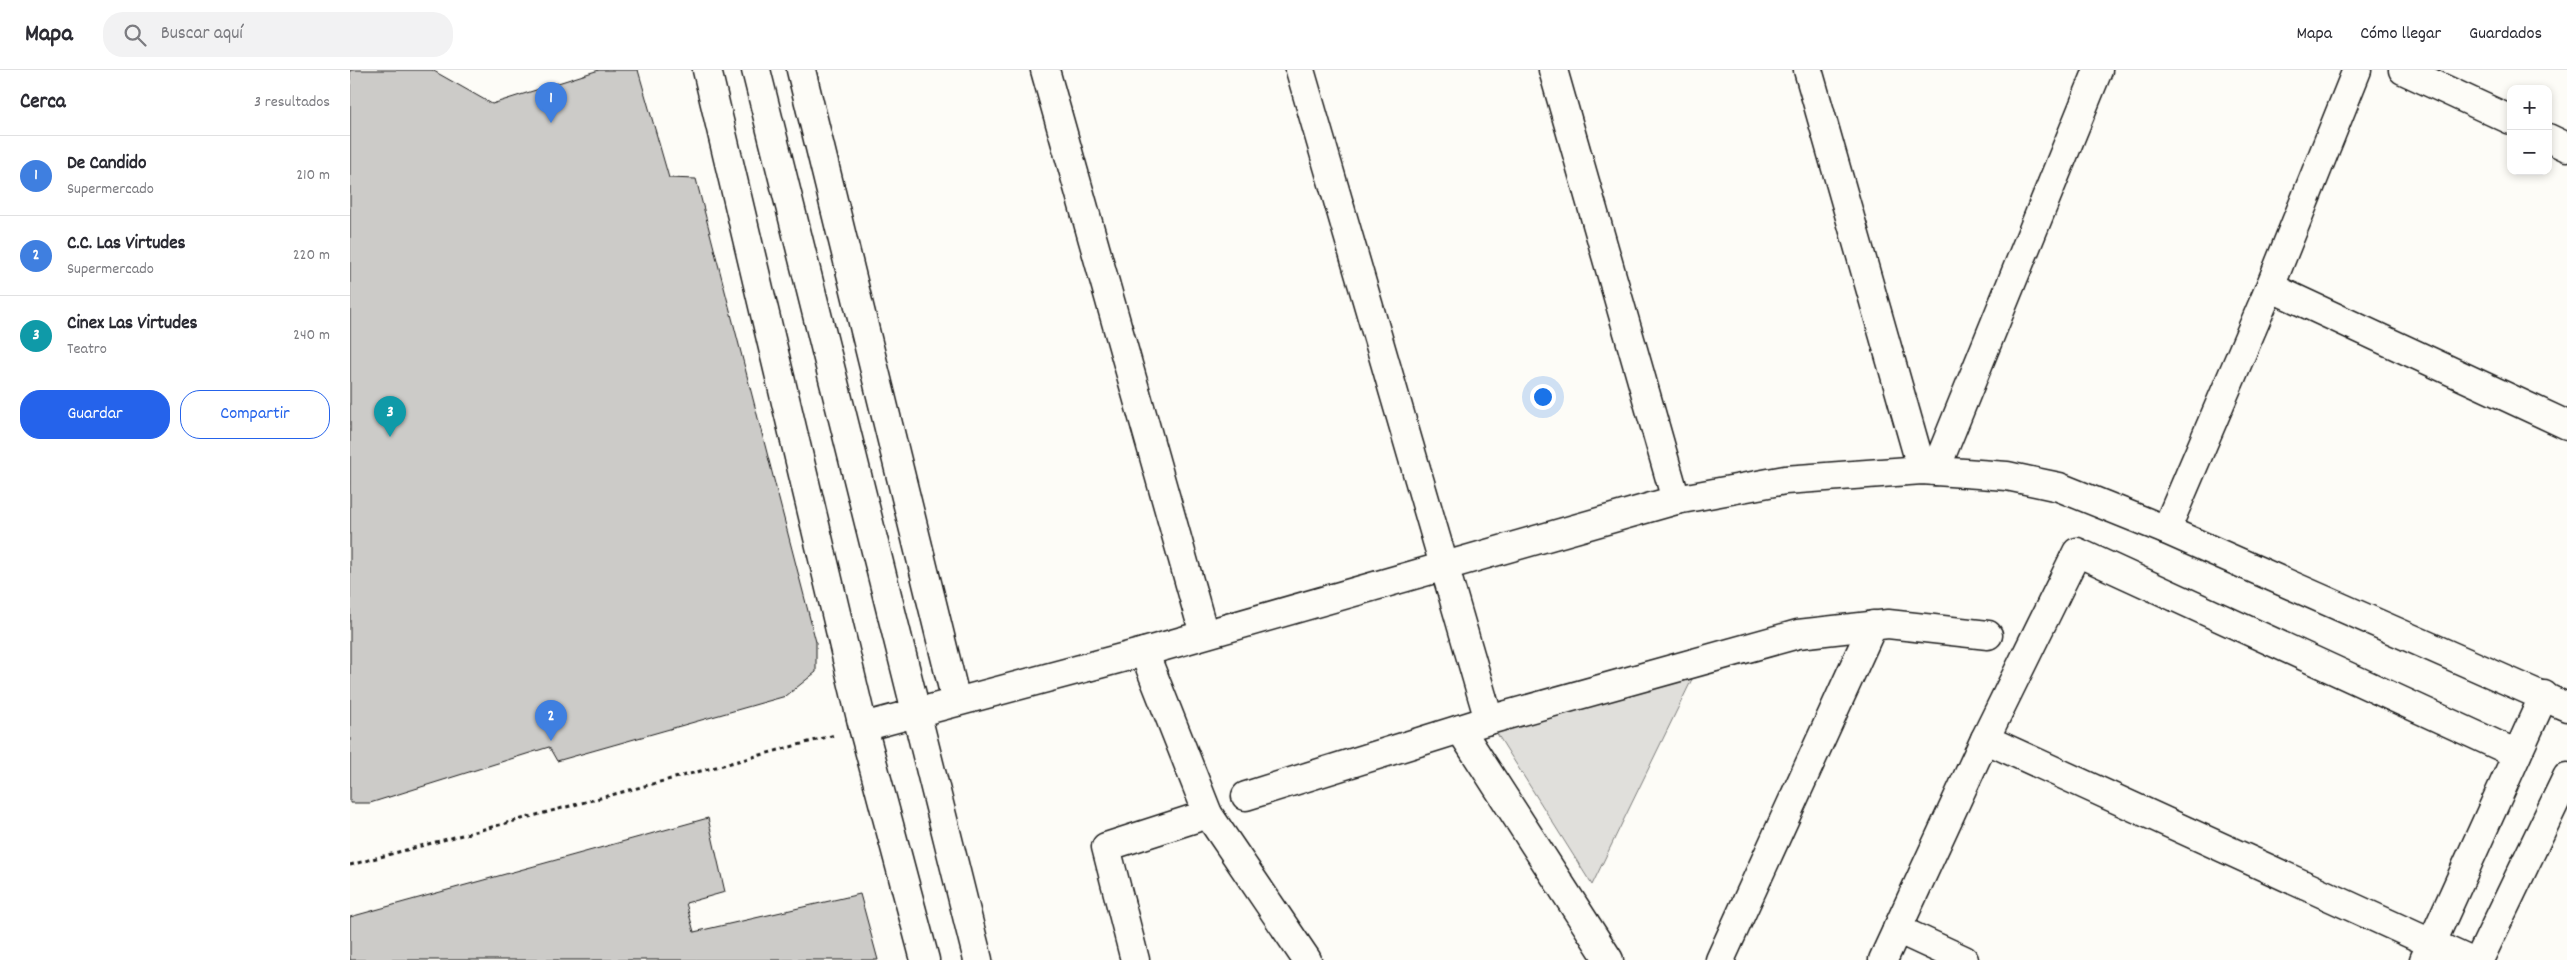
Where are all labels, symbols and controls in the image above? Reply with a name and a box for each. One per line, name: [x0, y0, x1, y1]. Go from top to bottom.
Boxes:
search box: [103, 12, 453, 57]
text: Mapa: [25, 18, 73, 52]
icon: search: [121, 21, 149, 49]
text: Buscar aquí: [161, 21, 243, 48]
text: Mapa: [2296, 22, 2332, 47]
text: Cómo llegar: [2360, 22, 2441, 47]
text: Guardados: [2469, 22, 2542, 47]
pin: 1: [535, 82, 567, 123]
map controls: [2507, 85, 2552, 175]
button: +: [2507, 85, 2552, 130]
text: Cerca: [20, 88, 66, 118]
text: 3 resultados: [254, 91, 330, 114]
button: −: [2507, 130, 2552, 175]
text: De Candido: [67, 151, 146, 178]
text: 1: [34, 164, 38, 187]
text: 210 m: [296, 164, 330, 187]
text: Supermercado: [67, 178, 154, 201]
text: C.C. Las Virtudes: [67, 231, 186, 258]
text: 2: [33, 244, 40, 267]
text: 220 m: [293, 244, 330, 267]
text: Supermercado: [67, 258, 154, 281]
text: Cinex Las Virtudes: [67, 311, 198, 338]
text: 3: [32, 324, 40, 347]
text: 240 m: [293, 324, 330, 347]
text: Teatro: [67, 338, 107, 361]
your location: [1530, 384, 1556, 410]
button: Guardar: [20, 390, 170, 439]
button: Compartir: [180, 390, 330, 439]
pin: 3: [374, 396, 406, 437]
pin: 2: [535, 700, 567, 741]

